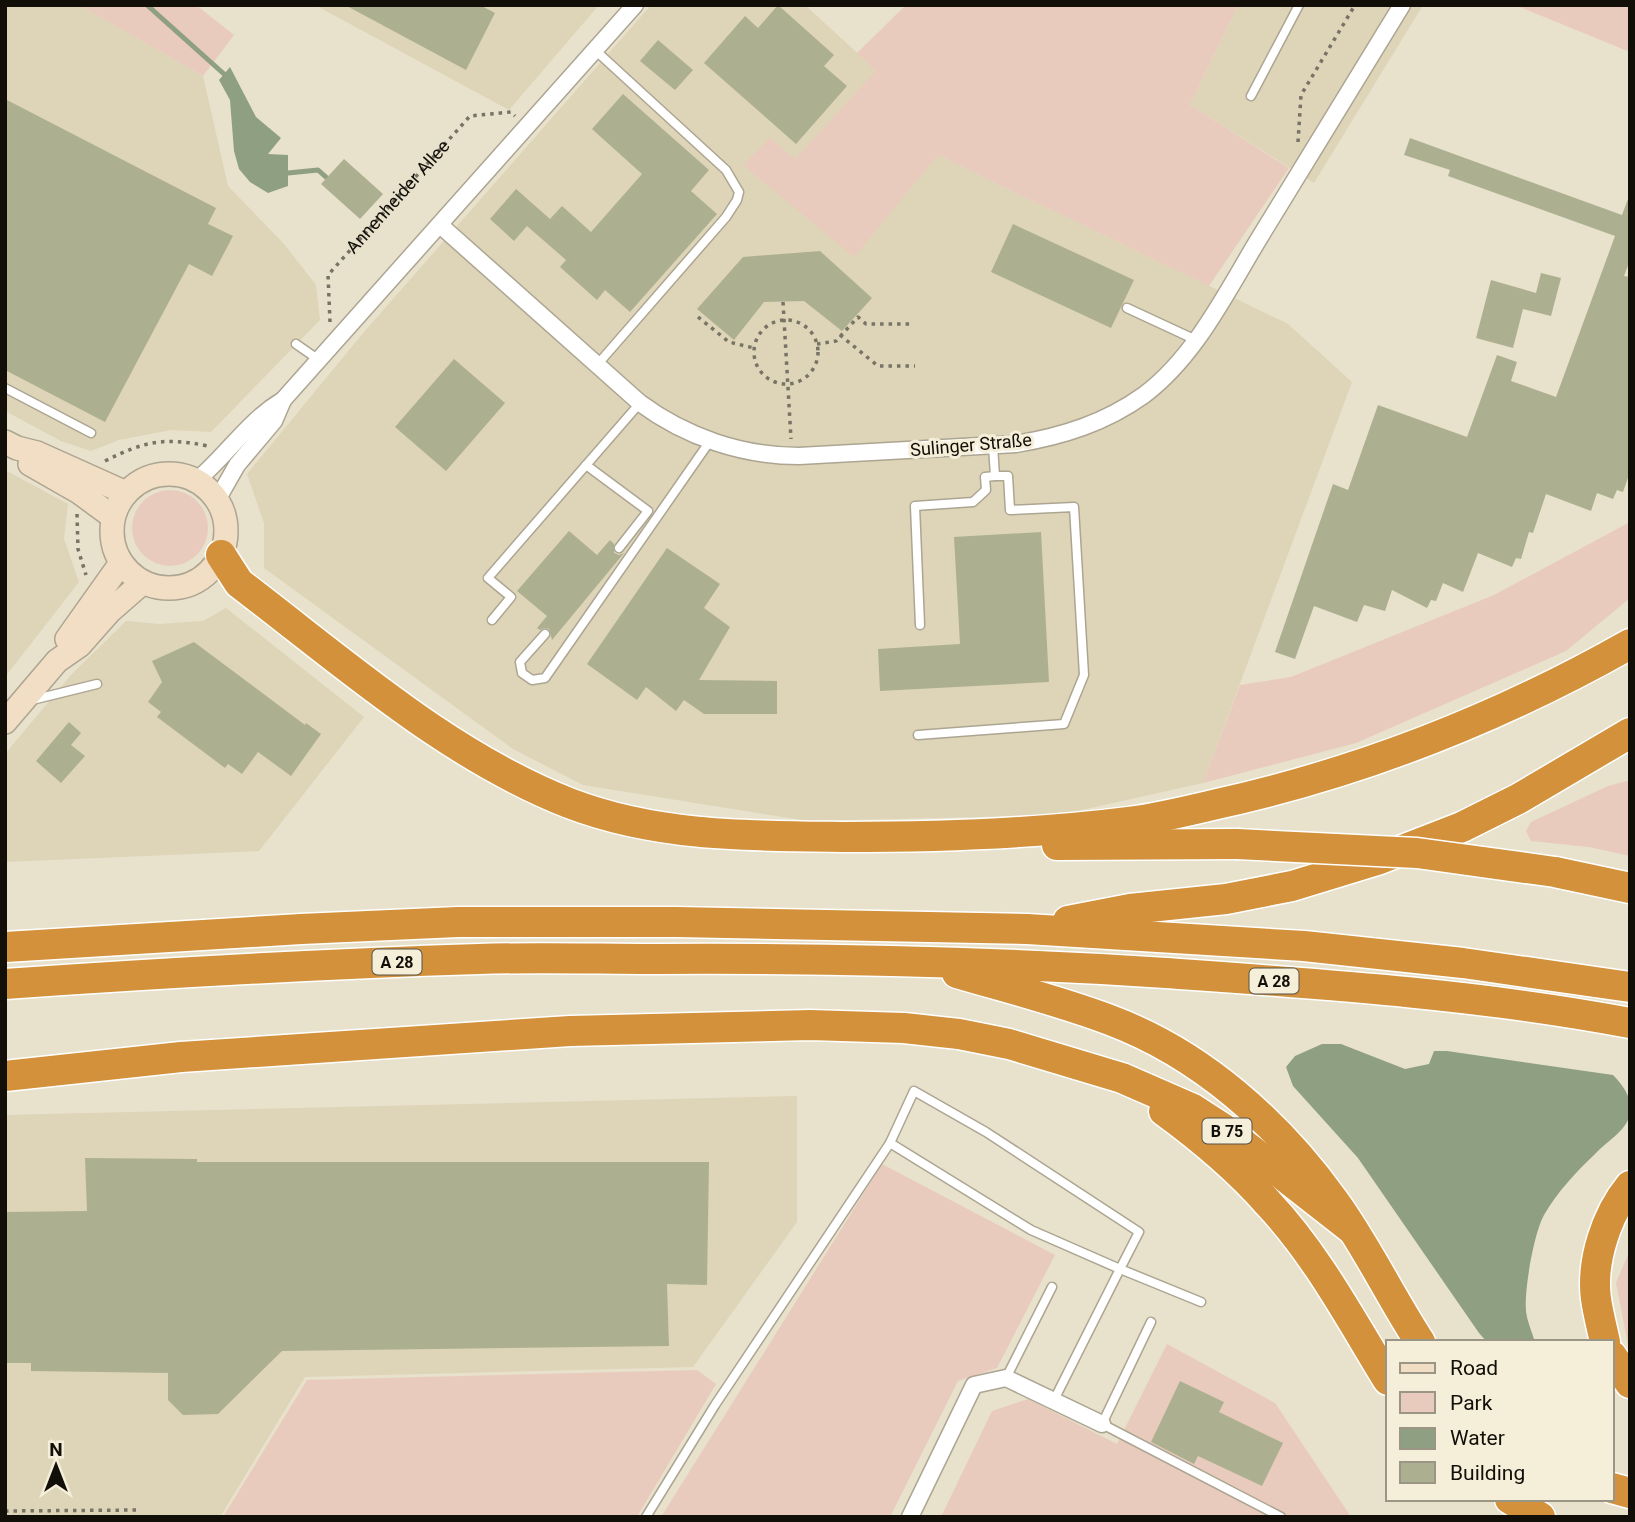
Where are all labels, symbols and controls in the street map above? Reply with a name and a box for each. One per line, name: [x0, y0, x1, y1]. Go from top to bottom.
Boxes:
street label: Annenheider Allee: [341, 135, 454, 257]
street label: Sulinger Straße: [909, 429, 1033, 460]
road number: A 28: [372, 950, 422, 974]
road number: A 28: [1250, 968, 1298, 993]
road number: B 75: [1202, 1119, 1252, 1144]
legend: [1386, 1340, 1614, 1501]
text: Road: [1450, 1356, 1498, 1380]
text: Park: [1450, 1391, 1493, 1415]
text: Water: [1450, 1426, 1505, 1450]
north arrow: [21, 1431, 91, 1501]
text: N: [49, 1438, 63, 1461]
text: Building: [1450, 1461, 1525, 1485]

